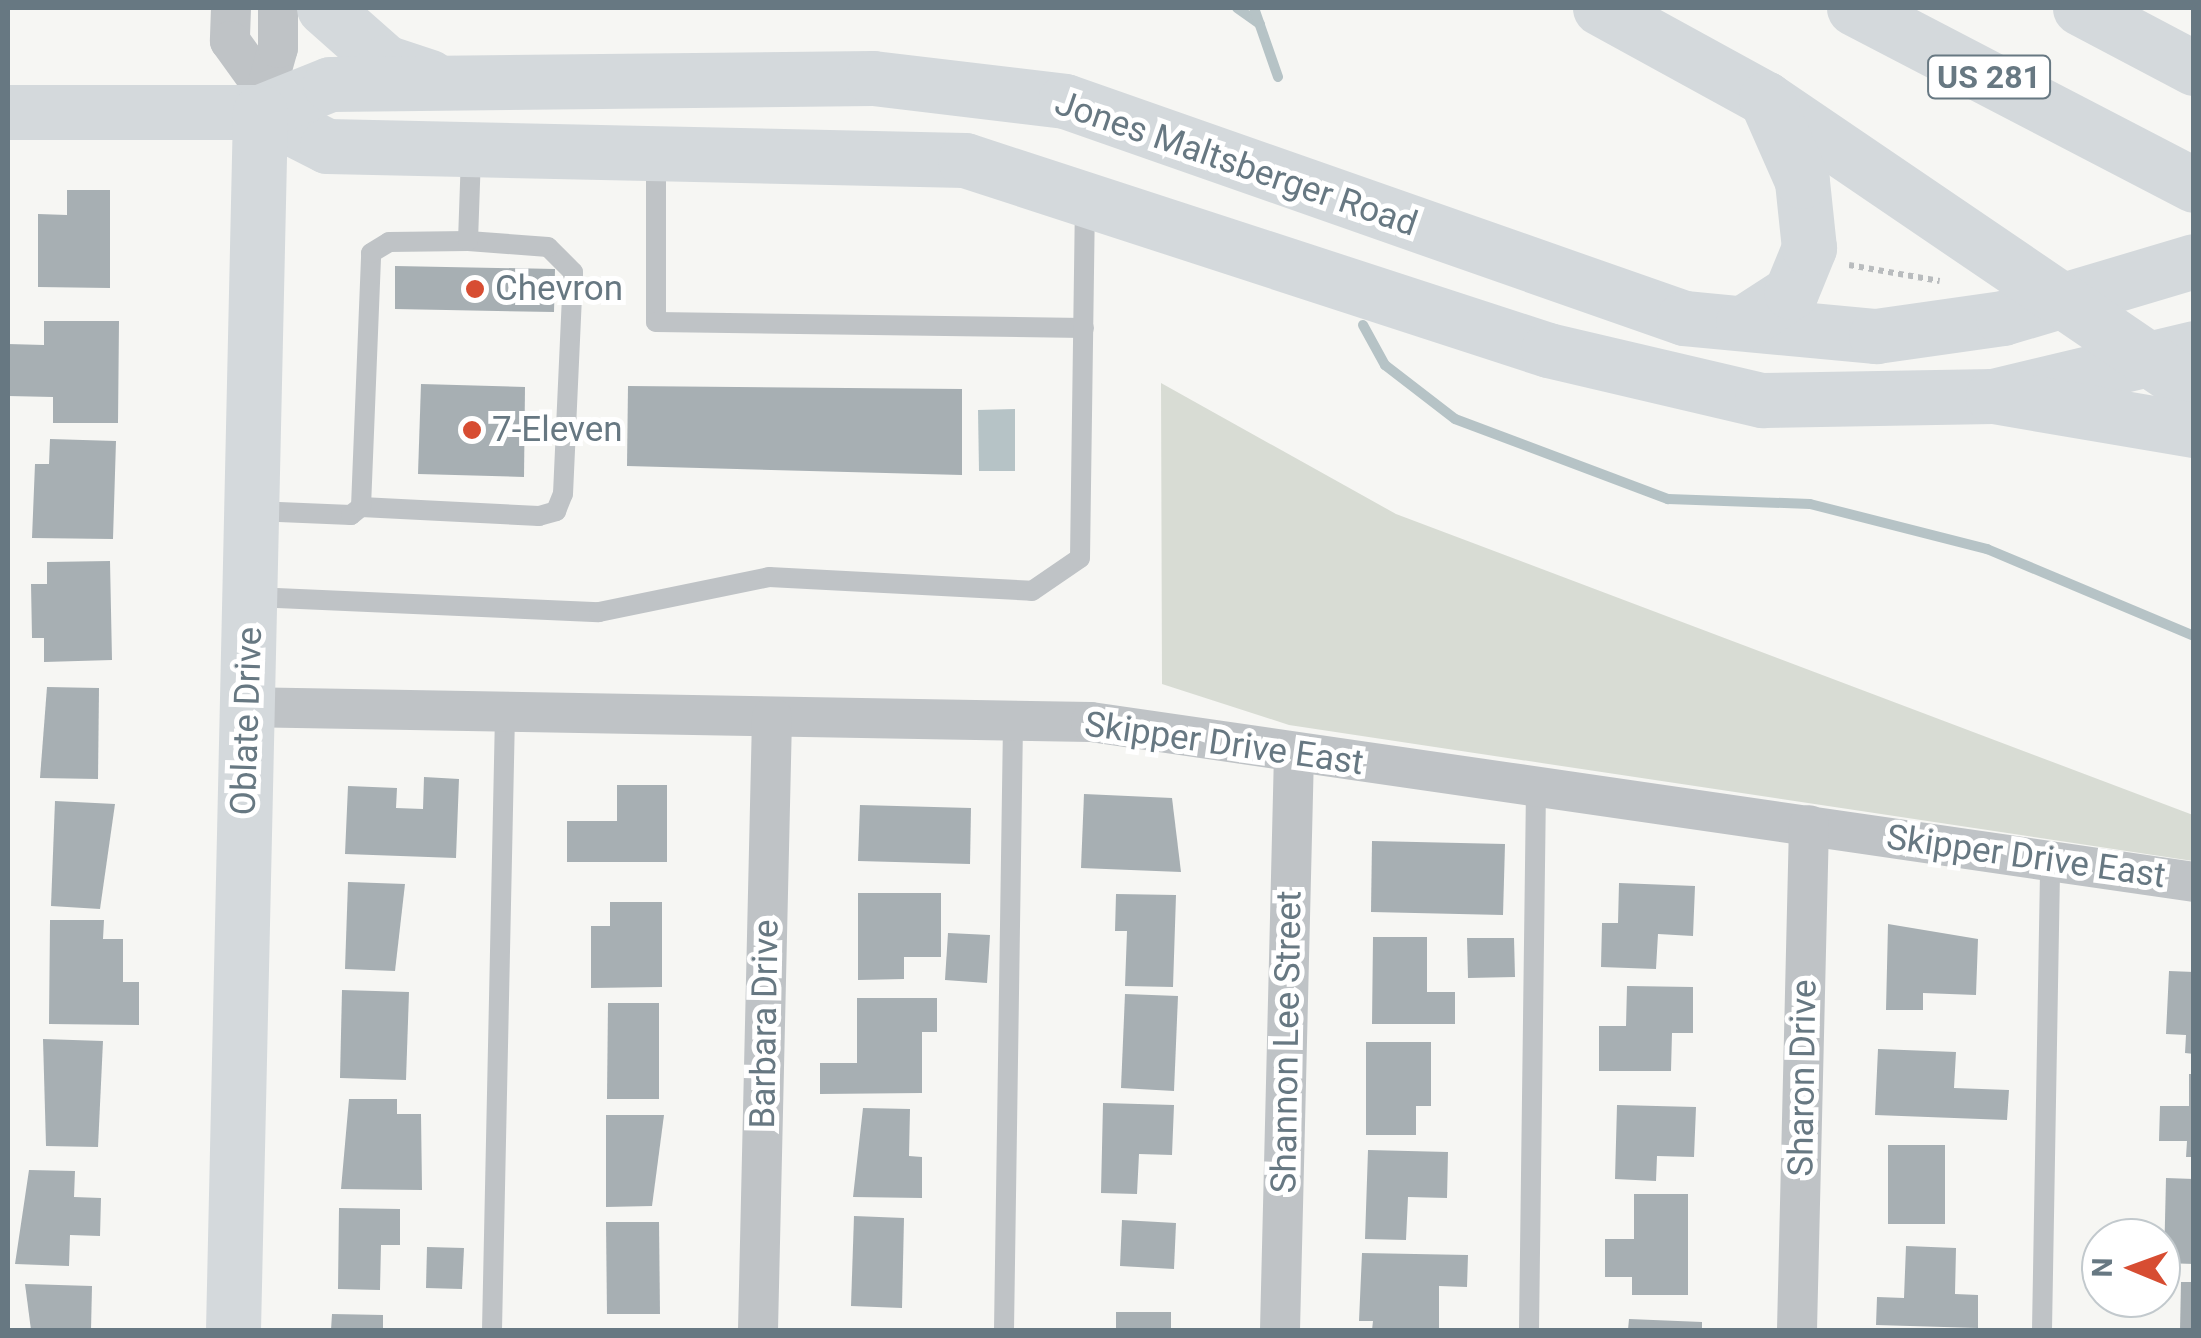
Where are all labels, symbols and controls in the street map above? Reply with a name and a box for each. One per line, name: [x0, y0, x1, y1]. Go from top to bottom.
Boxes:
road number: US 281: [1926, 50, 2052, 104]
street label: Jones Maltsberger Road: [1049, 82, 1423, 246]
place label: Chevron: [495, 268, 623, 310]
marker: Chevron: [464, 278, 486, 300]
place label: 7-Eleven: [492, 409, 623, 451]
marker: 7-Eleven: [461, 419, 483, 441]
street label: Oblate Drive: [223, 626, 271, 816]
street label: Skipper Drive East: [1082, 704, 1366, 784]
street label: Skipper Drive East: [1884, 817, 2168, 897]
street label: Shannon Lee Street: [1263, 890, 1311, 1194]
street label: Barbara Drive: [742, 919, 788, 1129]
street label: Sharon Drive: [1780, 979, 1826, 1177]
north arrow: [2081, 1218, 2181, 1318]
text: N: [2086, 1257, 2119, 1278]

